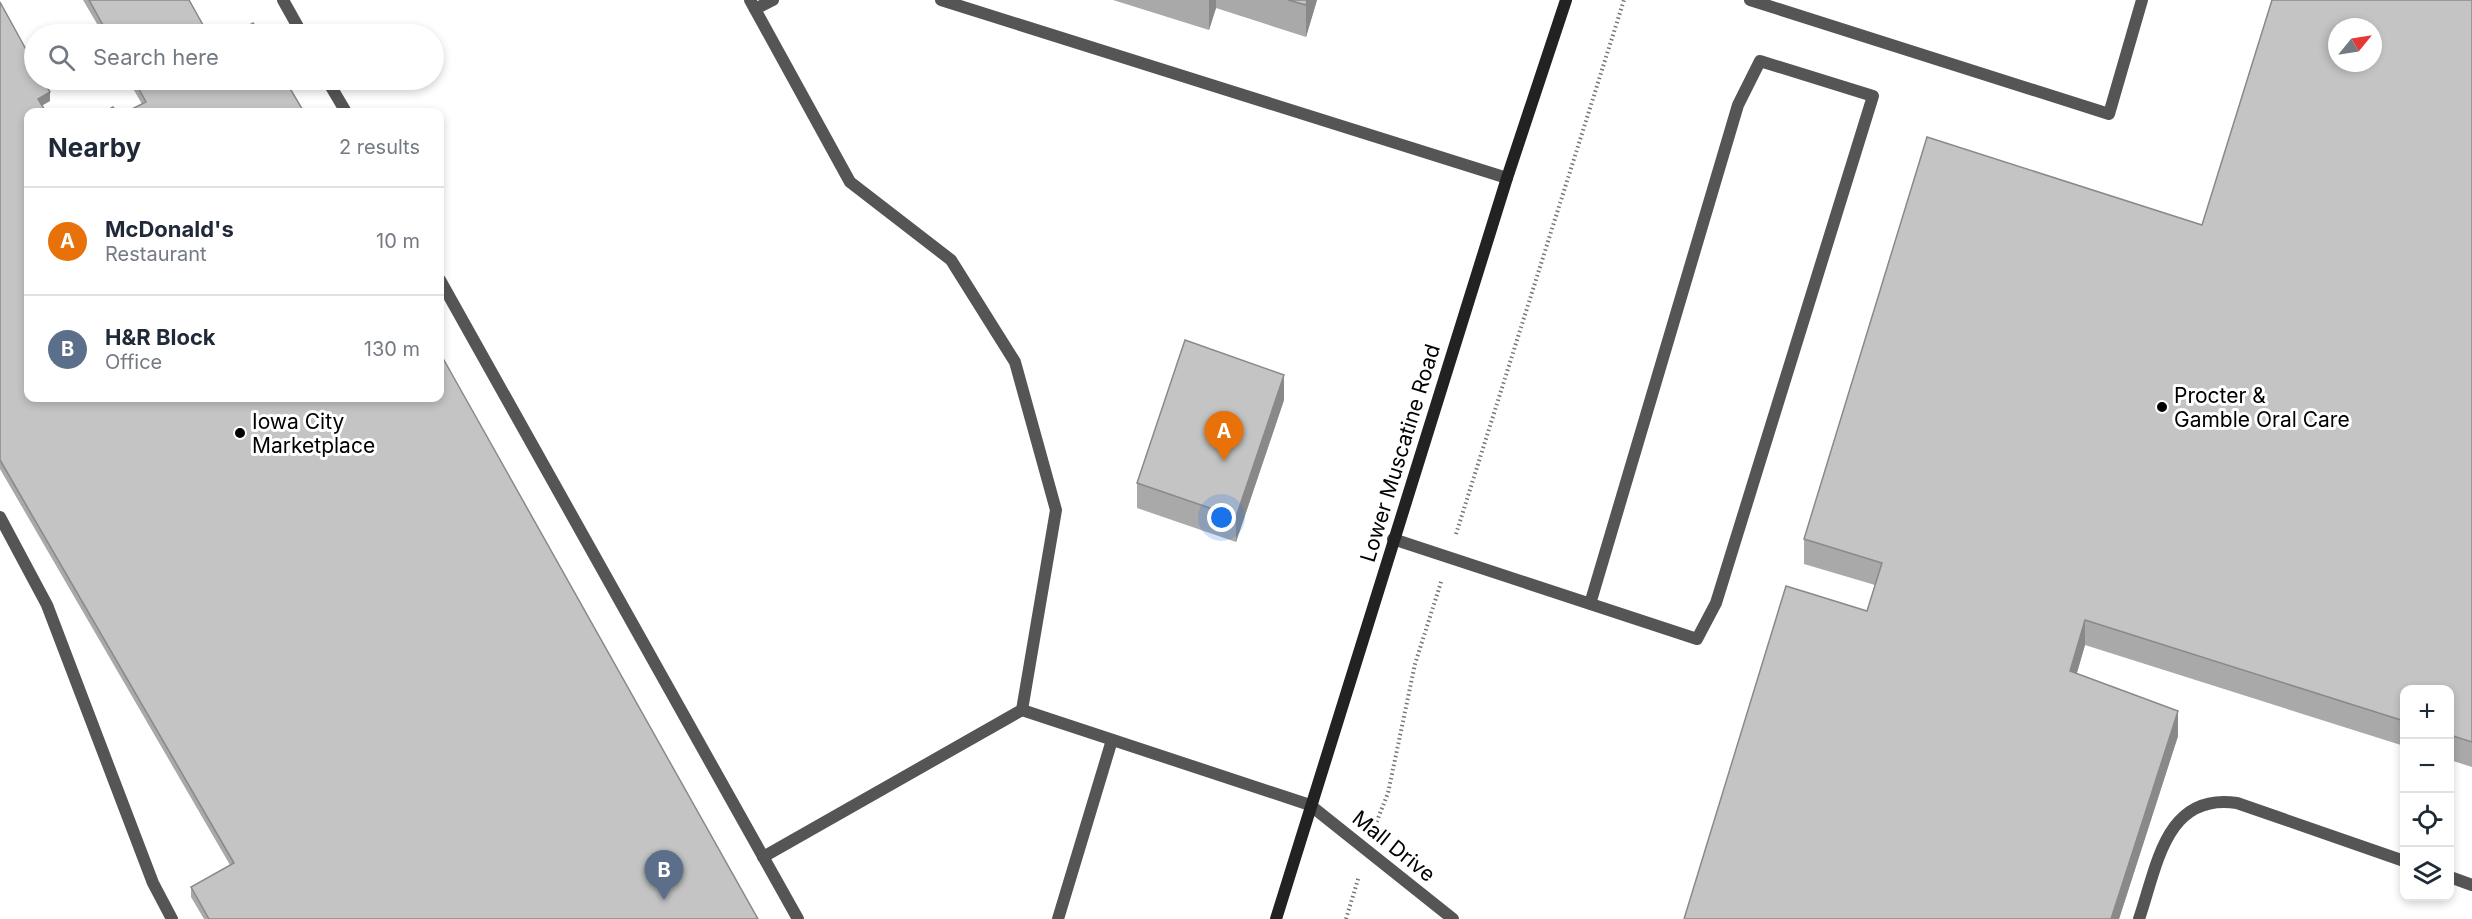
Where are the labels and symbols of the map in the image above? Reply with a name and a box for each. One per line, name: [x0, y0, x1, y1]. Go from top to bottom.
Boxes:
north arrow: [2328, 18, 2382, 72]
street label: Lower Muscatine Road: [1355, 341, 1445, 565]
place label: Procter & Gamble Oral Care: [2174, 383, 2350, 432]
marker: Procter & Gamble Oral Care: [2155, 400, 2169, 414]
place label: Iowa City Marketplace: [252, 409, 375, 458]
pin: A: [1204, 412, 1244, 461]
marker: Iowa City Marketplace: [233, 426, 247, 440]
your location: [1207, 503, 1236, 532]
street label: Mall Drive: [1348, 805, 1440, 887]
pin: B: [644, 850, 684, 900]

